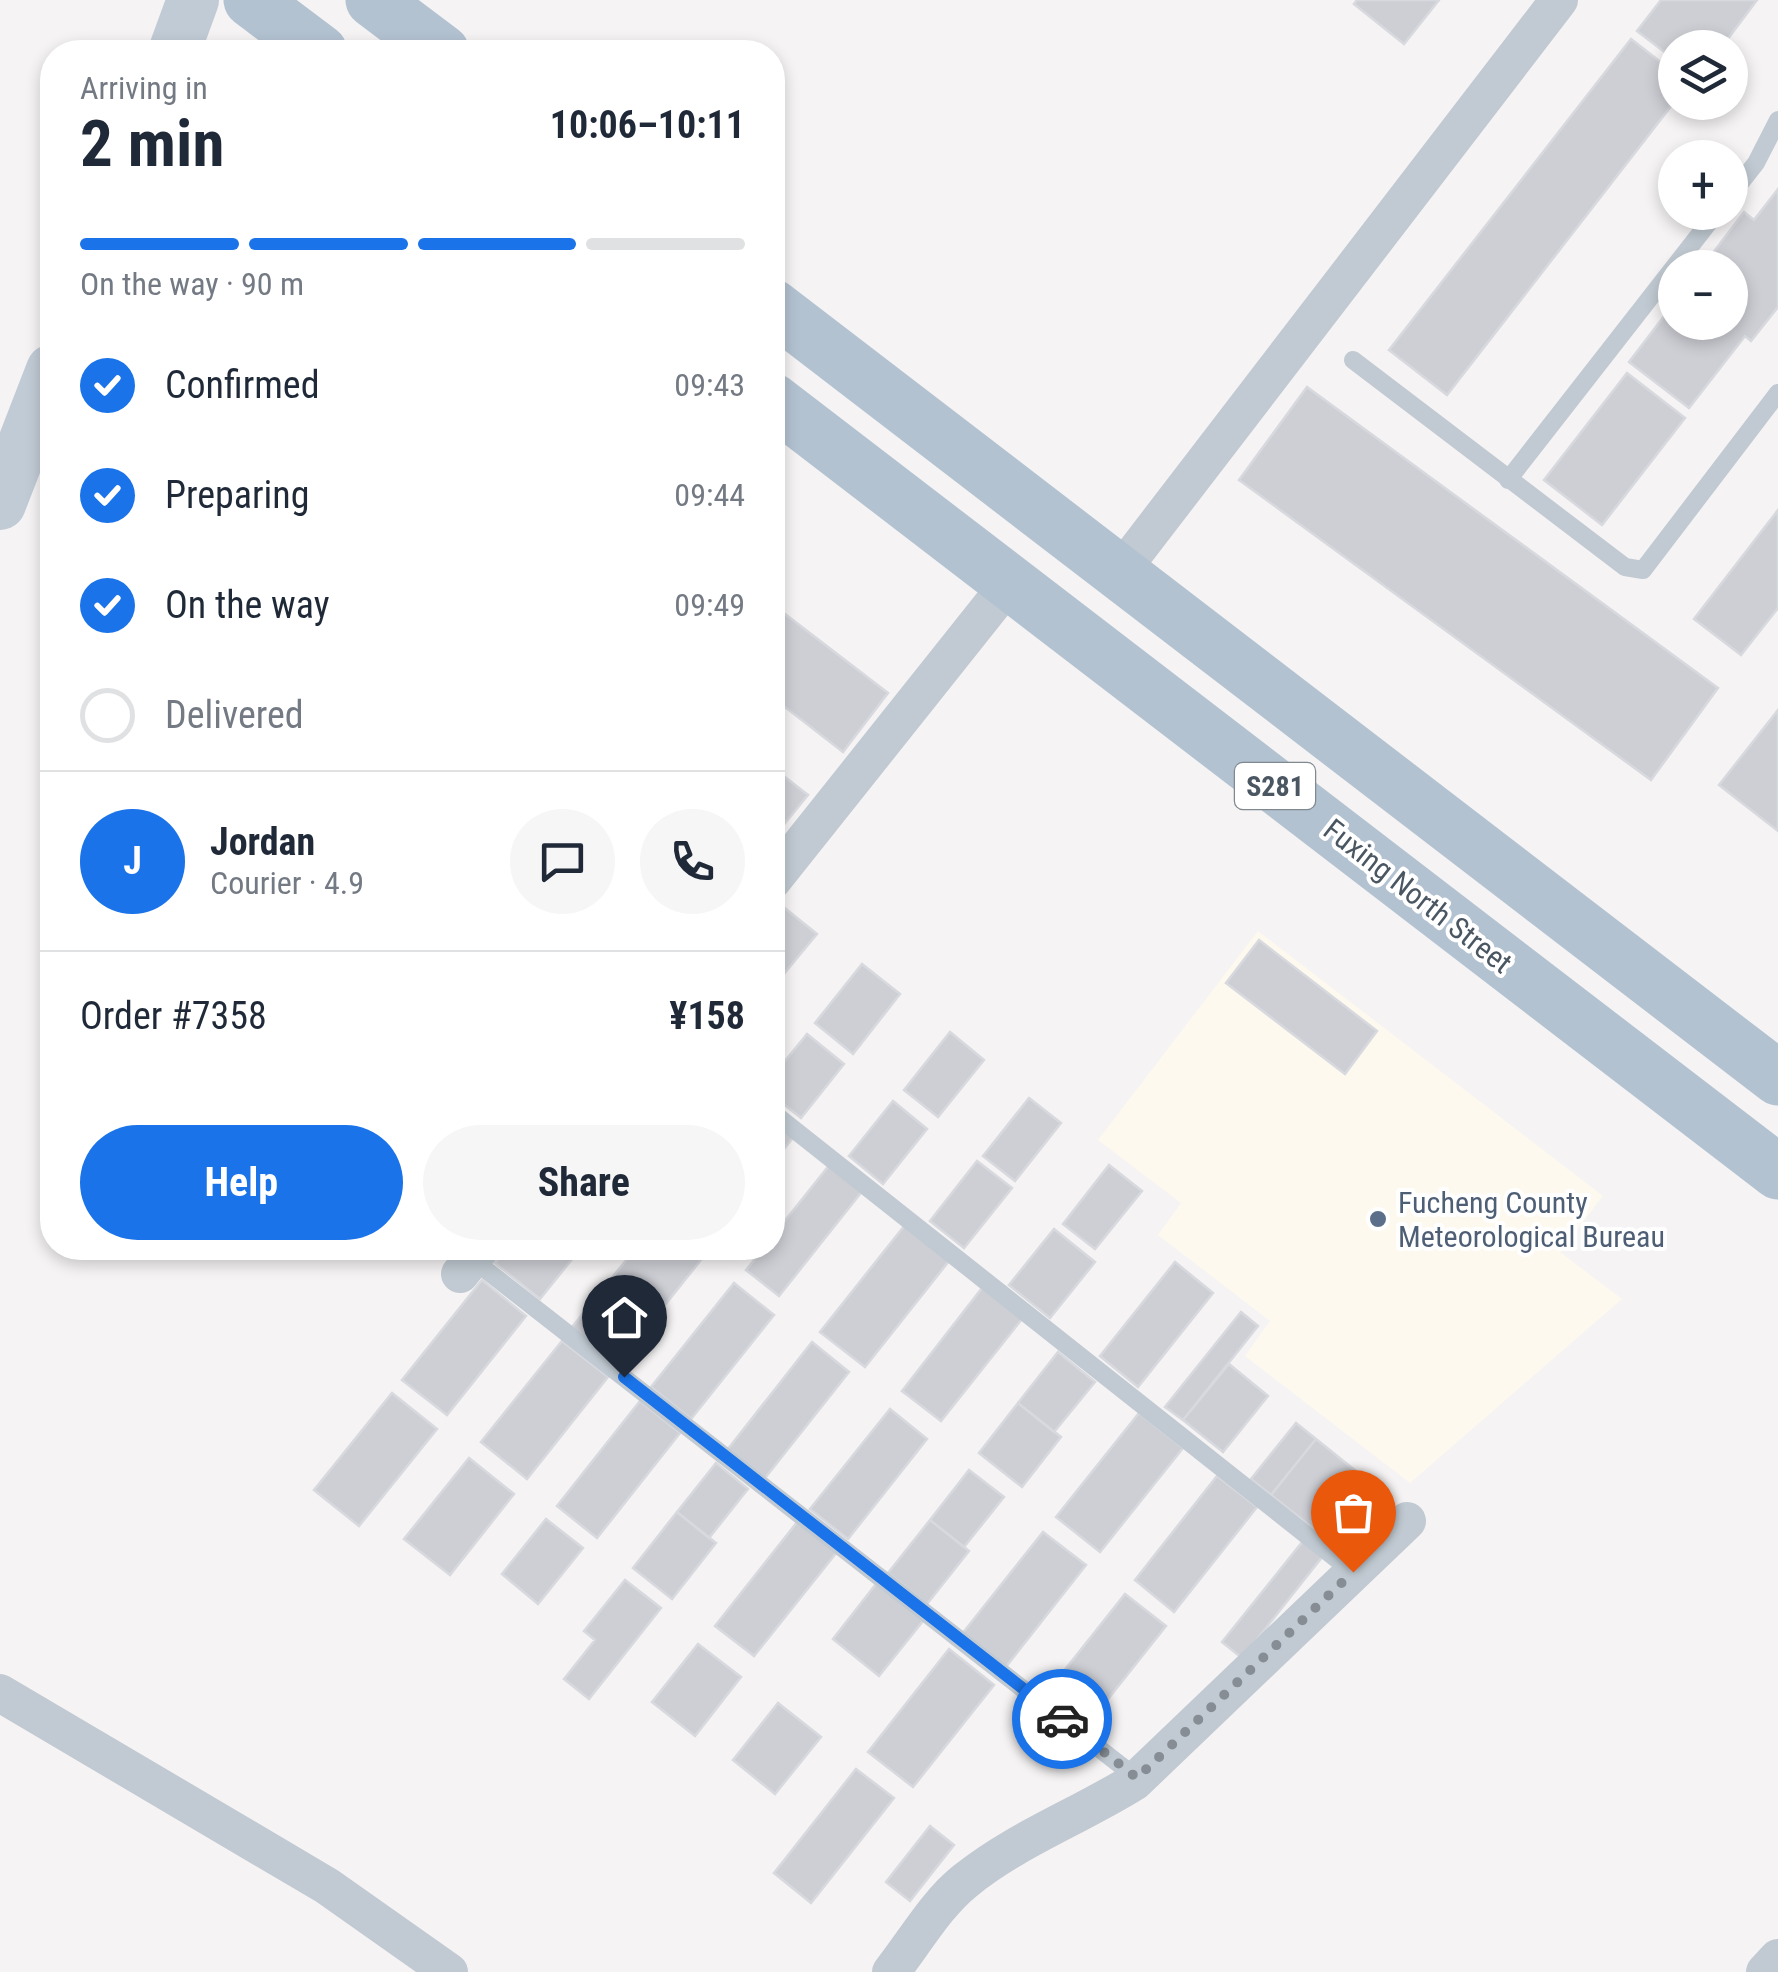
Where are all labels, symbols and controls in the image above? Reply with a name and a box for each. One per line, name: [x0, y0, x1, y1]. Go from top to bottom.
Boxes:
map controls: [1658, 30, 1748, 340]
button: layers: [1658, 30, 1748, 120]
text: Arriving in: [80, 69, 208, 107]
text: 10:06–10:11: [550, 103, 745, 147]
text: 2 min: [80, 106, 224, 182]
button: +: [1658, 140, 1748, 230]
button: −: [1658, 250, 1748, 340]
text: On the way · 90 m: [80, 265, 304, 303]
icon: check: [80, 358, 135, 413]
text: Confirmed: [165, 363, 320, 407]
text: 09:43: [674, 366, 745, 404]
icon: check: [80, 468, 135, 523]
text: Preparing: [165, 473, 310, 517]
text: 09:44: [674, 476, 745, 514]
icon: check: [80, 578, 135, 633]
text: On the way: [165, 583, 330, 627]
text: 09:49: [674, 586, 745, 624]
text: Delivered: [165, 693, 304, 737]
road number: S281: [1235, 763, 1315, 809]
button: chat: [510, 809, 615, 914]
button: phone: [640, 809, 745, 914]
street label: Fuxing North Street: [1317, 812, 1519, 980]
text: Jordan: [210, 820, 315, 864]
text: J: [123, 839, 142, 883]
text: Courier · 4.9: [210, 864, 364, 902]
text: Order #7358: [80, 994, 267, 1038]
text: ¥158: [669, 994, 745, 1038]
button: Help: [80, 1125, 403, 1240]
button: Share: [423, 1125, 745, 1240]
place label: Fucheng County Meteorological Bureau: [1398, 1185, 1665, 1254]
marker: Fucheng County Meteorological Bureau: [1367, 1208, 1389, 1230]
pin: [582, 1275, 667, 1378]
icon: home: [597, 1290, 652, 1345]
pin: [1311, 1470, 1396, 1573]
icon: bag: [1326, 1485, 1381, 1540]
courier: [1012, 1669, 1112, 1769]
icon: car: [1035, 1692, 1090, 1747]

